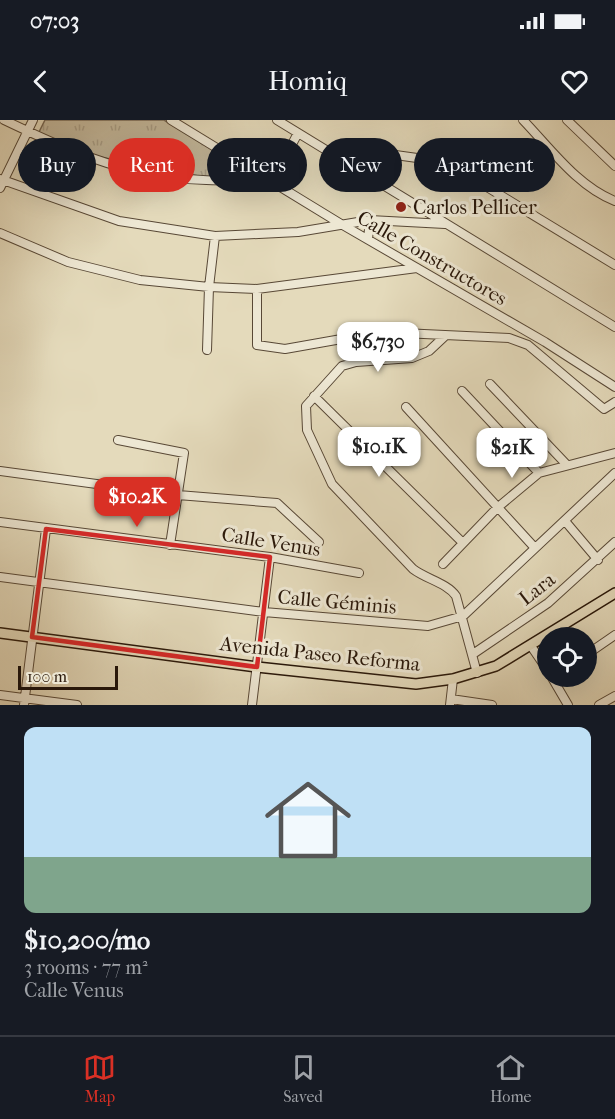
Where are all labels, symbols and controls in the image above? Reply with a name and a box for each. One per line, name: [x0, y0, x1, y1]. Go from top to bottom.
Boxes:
text: 07:03: [30, 8, 79, 34]
icon: back: [24, 65, 57, 98]
text: Homiq: [268, 65, 347, 97]
icon: heart: [558, 65, 591, 98]
chip: Buy: [18, 138, 96, 192]
chip: Rent: [108, 138, 195, 192]
chip: Filters: [207, 138, 307, 192]
chip: New: [319, 138, 402, 192]
chip: Apartment: [414, 138, 555, 192]
place label: Carlos Pellicer: [413, 196, 537, 219]
marker: Carlos Pellicer: [394, 200, 408, 214]
street label: Calle Constructores: [353, 206, 511, 310]
pin: $6,730: [329, 322, 427, 373]
text: $6,730: [351, 330, 405, 353]
pin: $10.1K: [330, 427, 428, 478]
pin: $21K: [476, 428, 548, 479]
text: $10.1K: [352, 435, 406, 458]
text: $21K: [491, 436, 533, 459]
pin: $10.2K: [88, 477, 186, 528]
text: $10.2K: [108, 485, 166, 508]
street label: Calle Venus: [220, 523, 322, 561]
street label: Lara: [515, 567, 560, 610]
street label: Calle Géminis: [277, 585, 397, 619]
map controls: [537, 627, 597, 687]
button: locate: [537, 627, 597, 687]
street label: Avenida Paseo Reforma: [218, 632, 422, 676]
scale bar: [18, 663, 118, 690]
text: 100 m: [27, 667, 67, 686]
icon: home: [254, 766, 362, 874]
text: $10,200/mo: [24, 925, 150, 956]
text: 3 rooms · 77 m²: [24, 956, 148, 979]
text: Calle Venus: [24, 979, 124, 1002]
tab: Map: [83, 1051, 116, 1106]
tab: Saved: [283, 1051, 323, 1106]
tab: Home: [490, 1051, 532, 1106]

